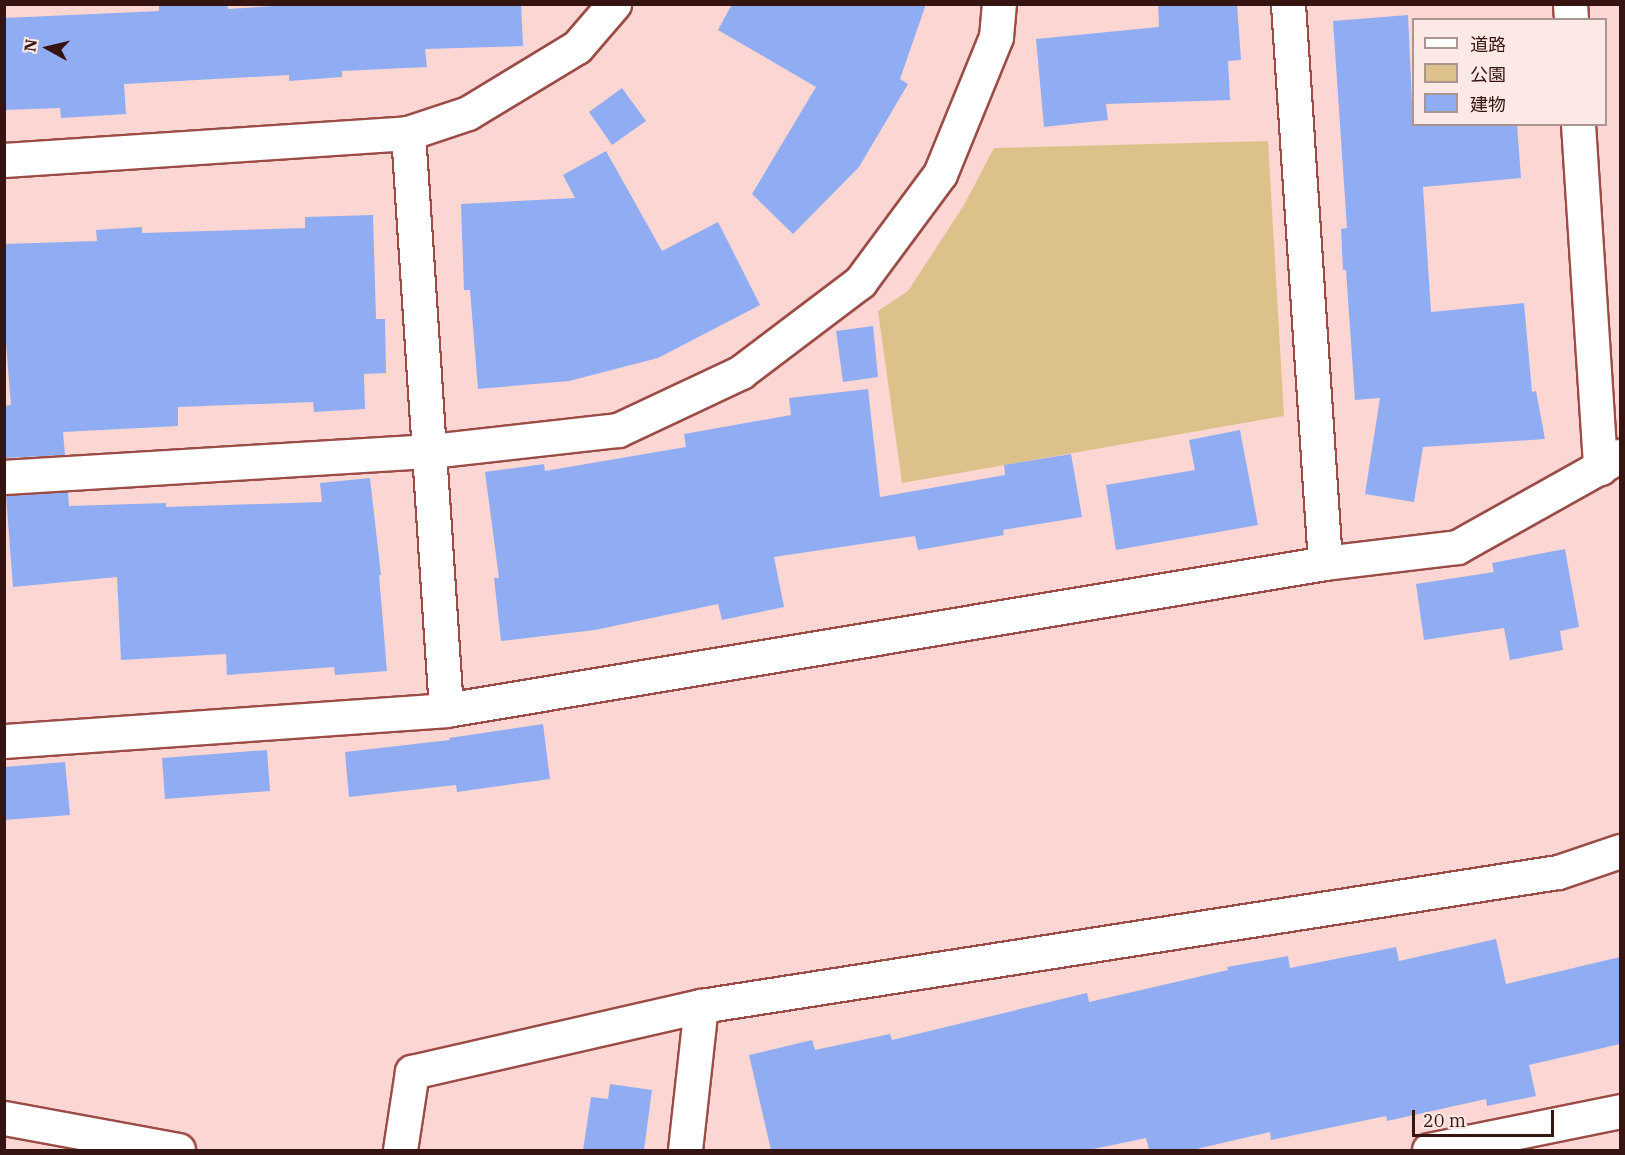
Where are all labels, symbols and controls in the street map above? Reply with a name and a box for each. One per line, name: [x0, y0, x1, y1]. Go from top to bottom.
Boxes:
north arrow: [18, 18, 78, 78]
legend: [1412, 18, 1607, 126]
text: 道路: [1470, 33, 1506, 56]
text: N: [19, 38, 41, 53]
text: 公園: [1470, 63, 1506, 86]
text: 建物: [1470, 93, 1506, 116]
scale bar: [1415, 1098, 1558, 1136]
text: 20 m: [1423, 1109, 1466, 1132]

